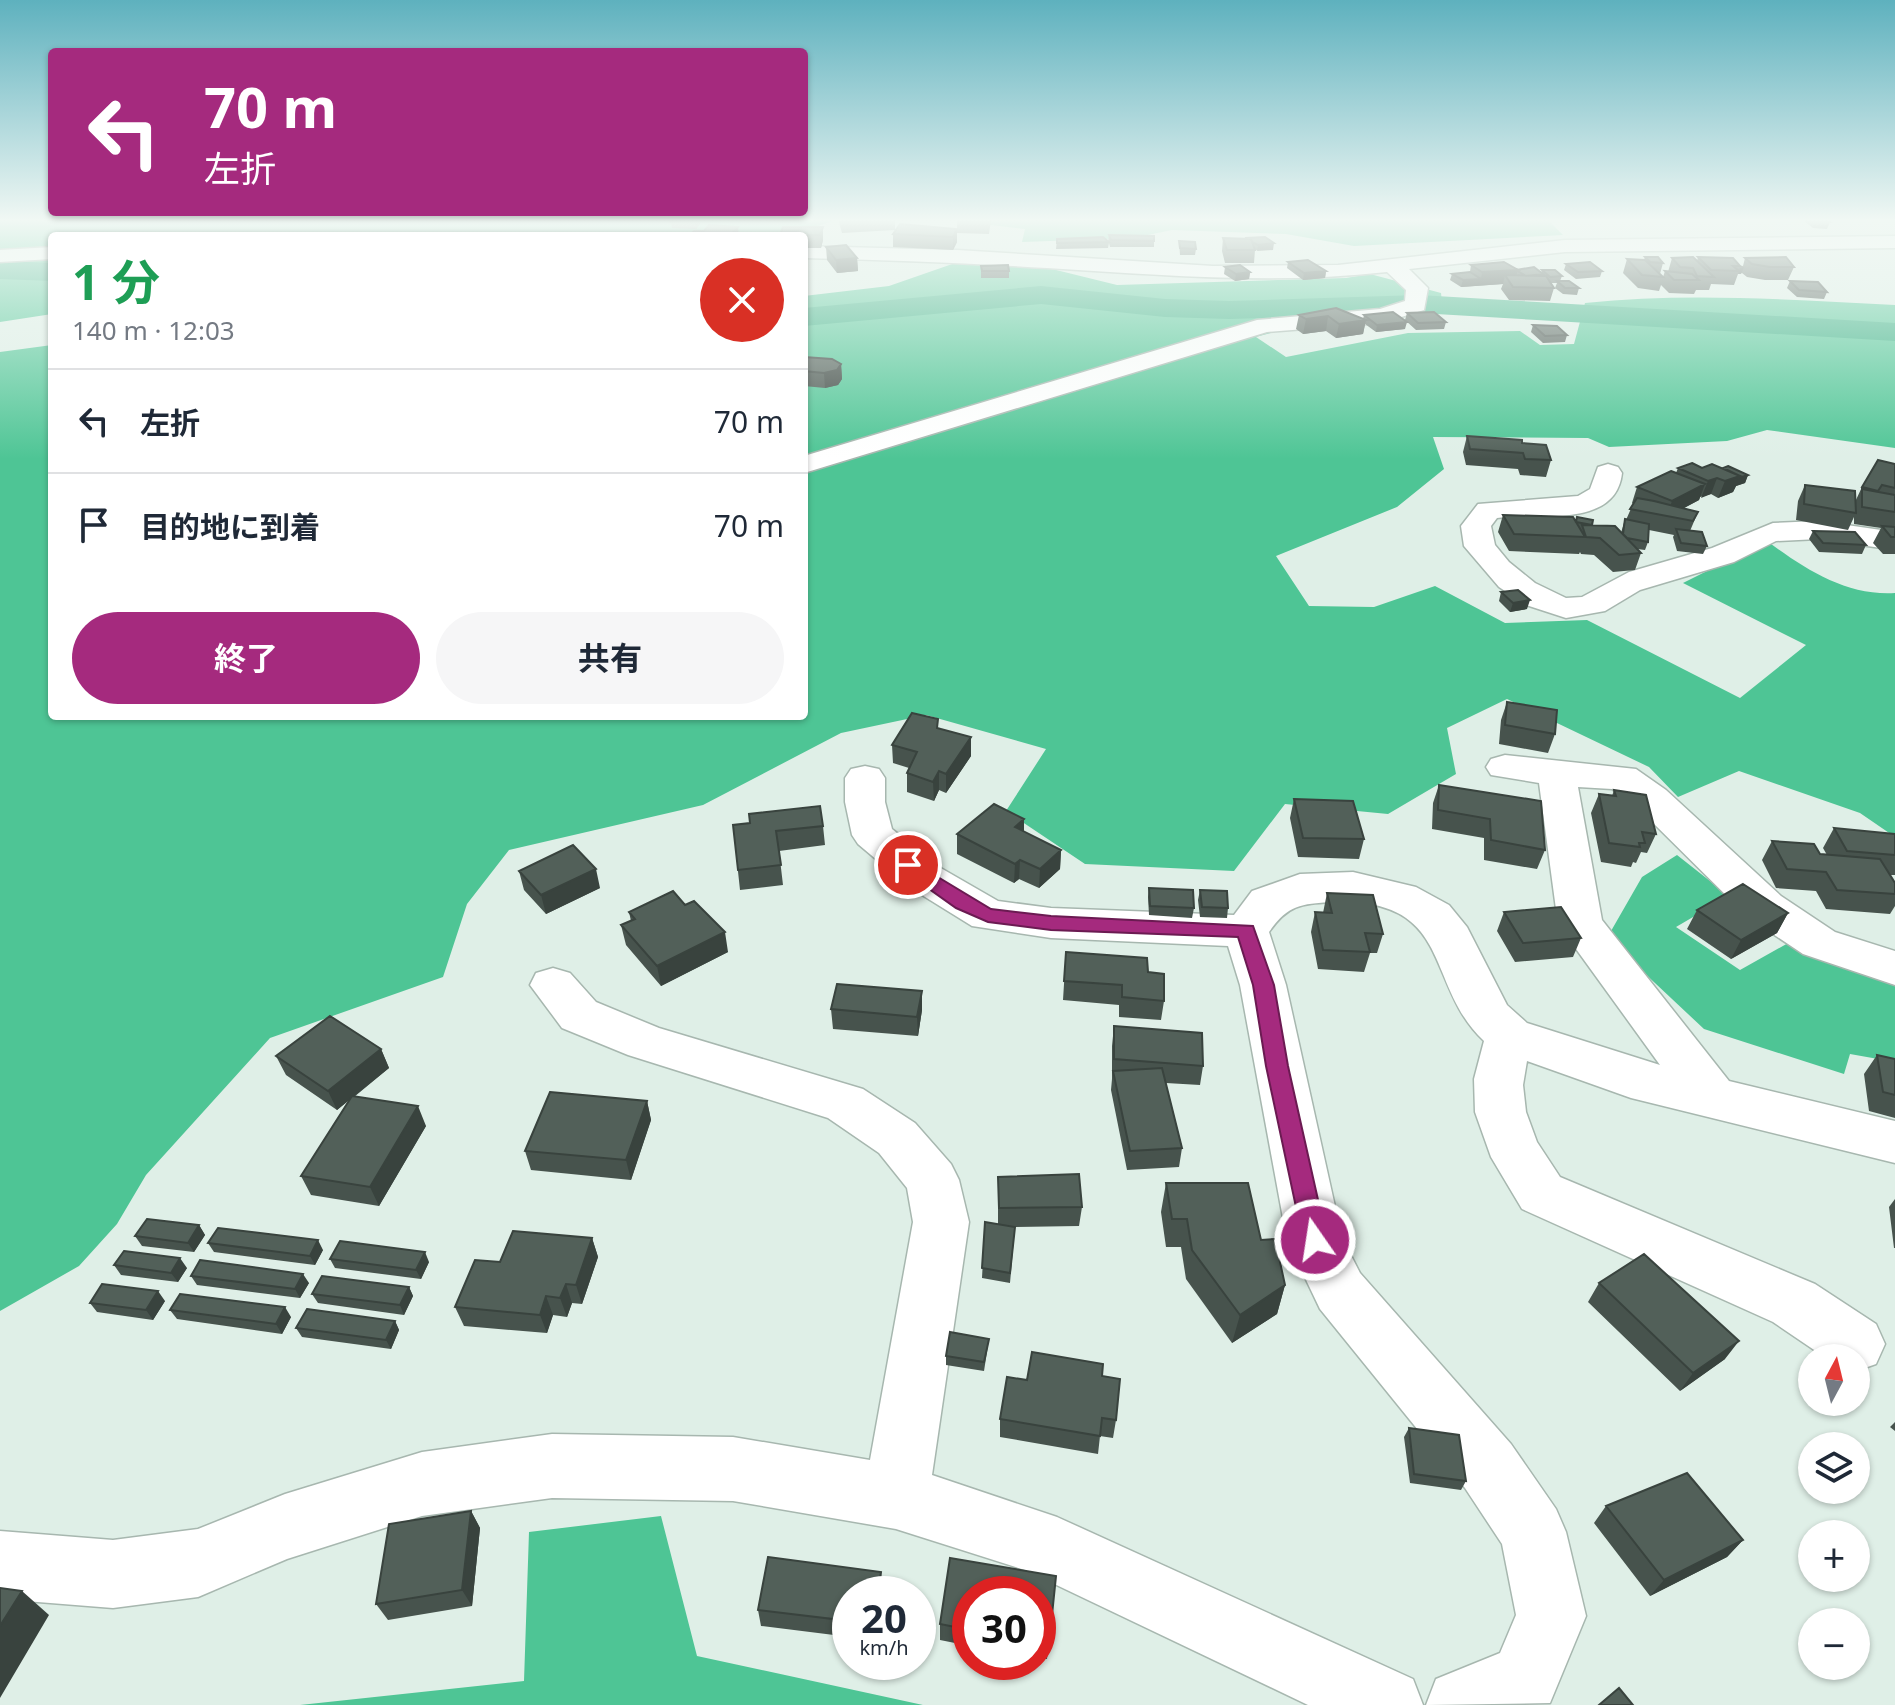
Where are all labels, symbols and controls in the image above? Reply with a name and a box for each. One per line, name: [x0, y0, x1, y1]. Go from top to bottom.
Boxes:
text: 70 m: [204, 68, 337, 144]
icon: left: [72, 80, 176, 184]
text: 左折: [204, 144, 276, 193]
text: 1 分: [72, 249, 160, 314]
button: close: [700, 258, 784, 342]
text: 140 m · 12:03: [72, 312, 235, 348]
icon: left: [72, 399, 116, 443]
text: 70 m: [714, 401, 784, 442]
text: 左折: [140, 402, 200, 443]
icon: arrive: [72, 503, 116, 547]
text: 70 m: [714, 505, 784, 546]
text: 目的地に到着: [140, 506, 320, 547]
button: 終了: [72, 612, 420, 704]
button: 共有: [436, 612, 784, 704]
pin: [874, 831, 942, 899]
icon: arrive: [886, 843, 930, 887]
position arrow: [1273, 1198, 1357, 1282]
north arrow: [1798, 1344, 1870, 1416]
map controls: [1798, 1344, 1870, 1680]
button: layers: [1798, 1432, 1870, 1504]
button: +: [1798, 1520, 1870, 1592]
speed limit sign: 30: [952, 1576, 1056, 1680]
text: 20: [861, 1590, 907, 1645]
button: −: [1798, 1608, 1870, 1680]
text: km/h: [859, 1634, 909, 1661]

